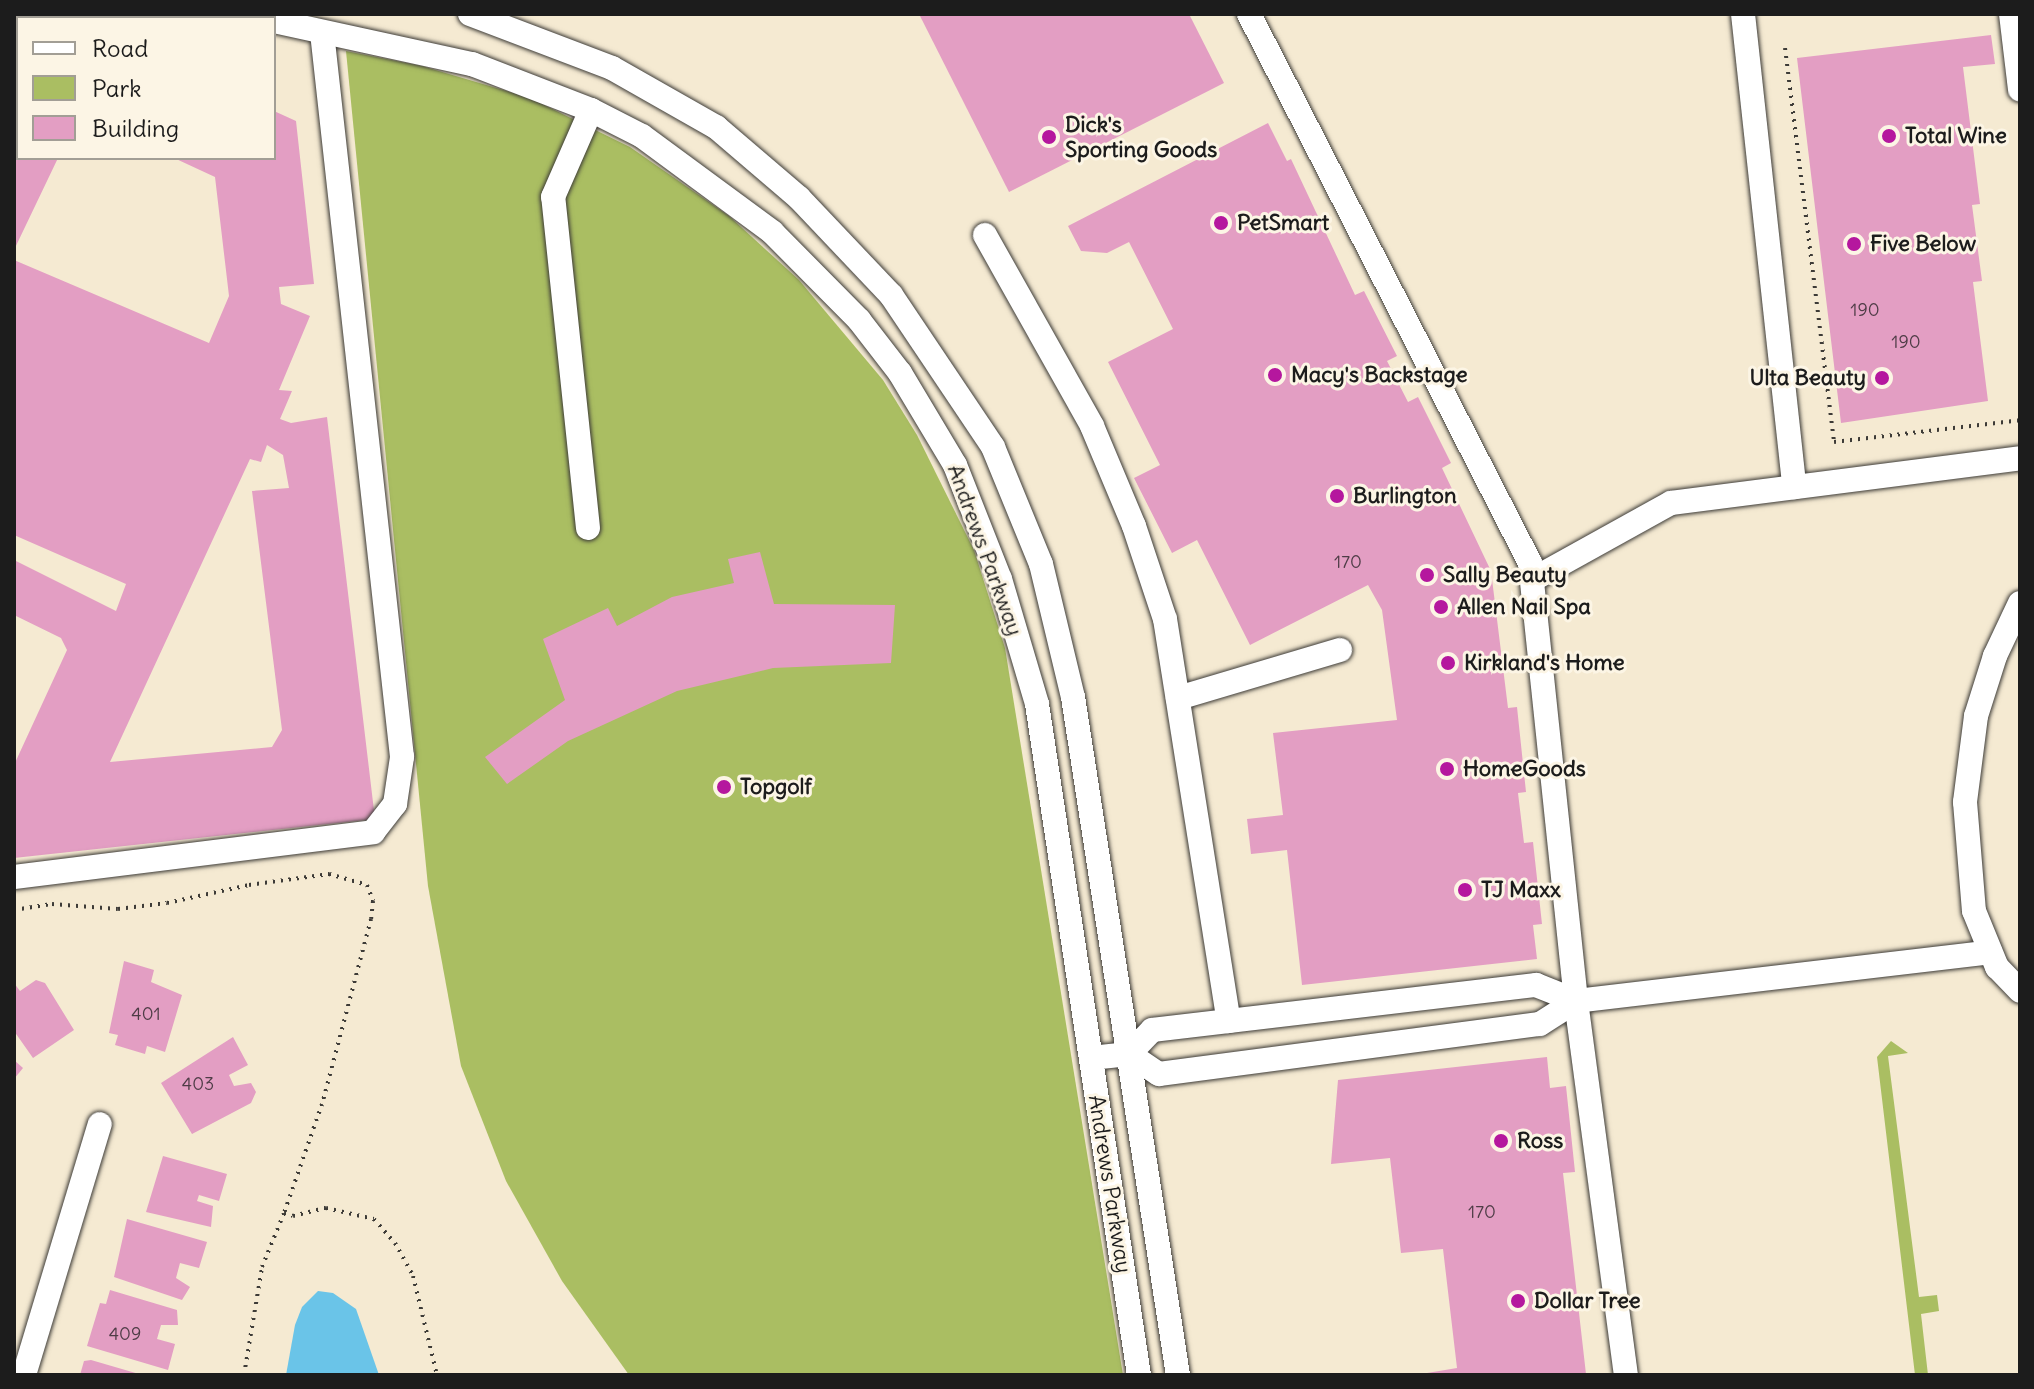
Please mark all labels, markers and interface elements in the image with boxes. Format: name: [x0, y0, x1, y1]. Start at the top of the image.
legend: [16, 16, 276, 160]
text: Road: [92, 33, 148, 63]
text: Park: [92, 73, 142, 103]
place label: Dick's Sporting Goods: [1065, 111, 1217, 162]
text: Building: [92, 113, 179, 143]
place label: Total Wine: [1905, 123, 2007, 149]
marker: Total Wine: [1880, 127, 1898, 145]
marker: Dick's Sporting Goods: [1040, 128, 1058, 146]
place label: PetSmart: [1237, 210, 1329, 236]
marker: PetSmart: [1212, 214, 1230, 232]
place label: Five Below: [1870, 231, 1976, 257]
marker: Five Below: [1845, 235, 1863, 253]
house number: 190: [1850, 299, 1880, 321]
house number: 190: [1891, 331, 1921, 353]
place label: Macy's Backstage: [1291, 362, 1468, 388]
place label: Ulta Beauty: [1749, 365, 1866, 391]
marker: Macy's Backstage: [1266, 366, 1284, 384]
marker: Ulta Beauty: [1873, 369, 1891, 387]
street label: Andrews Parkway: [942, 461, 1028, 639]
place label: Burlington: [1353, 483, 1457, 509]
marker: Burlington: [1328, 487, 1346, 505]
house number: 170: [1334, 551, 1362, 573]
place label: Sally Beauty: [1443, 562, 1567, 588]
marker: Sally Beauty: [1418, 566, 1436, 584]
place label: Allen Nail Spa: [1457, 594, 1591, 620]
marker: Allen Nail Spa: [1432, 598, 1450, 616]
place label: Kirkland's Home: [1464, 650, 1625, 676]
marker: Kirkland's Home: [1439, 654, 1457, 672]
place label: HomeGoods: [1463, 756, 1586, 782]
marker: HomeGoods: [1438, 760, 1456, 778]
place label: Topgolf: [740, 774, 812, 800]
marker: Topgolf: [715, 778, 733, 796]
place label: TJ Maxx: [1481, 877, 1561, 903]
marker: TJ Maxx: [1456, 881, 1474, 899]
house number: 401: [131, 1003, 161, 1025]
house number: 403: [182, 1073, 214, 1095]
street label: Andrews Parkway: [1083, 1093, 1137, 1275]
place label: Ross: [1517, 1128, 1563, 1154]
marker: Ross: [1492, 1132, 1510, 1150]
house number: 170: [1468, 1201, 1496, 1223]
place label: Dollar Tree: [1534, 1288, 1641, 1314]
marker: Dollar Tree: [1509, 1292, 1527, 1310]
house number: 409: [109, 1323, 141, 1345]

